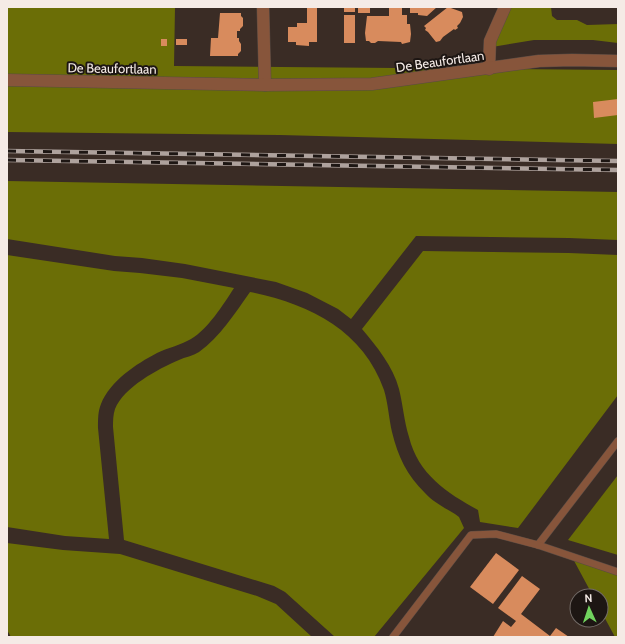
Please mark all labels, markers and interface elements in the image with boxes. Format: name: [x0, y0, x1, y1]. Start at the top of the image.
street label: De Beaufortlaan: [395, 47, 485, 75]
street label: De Beaufortlaan: [67, 59, 157, 77]
north arrow: [569, 588, 609, 628]
text: N: [584, 591, 593, 605]

